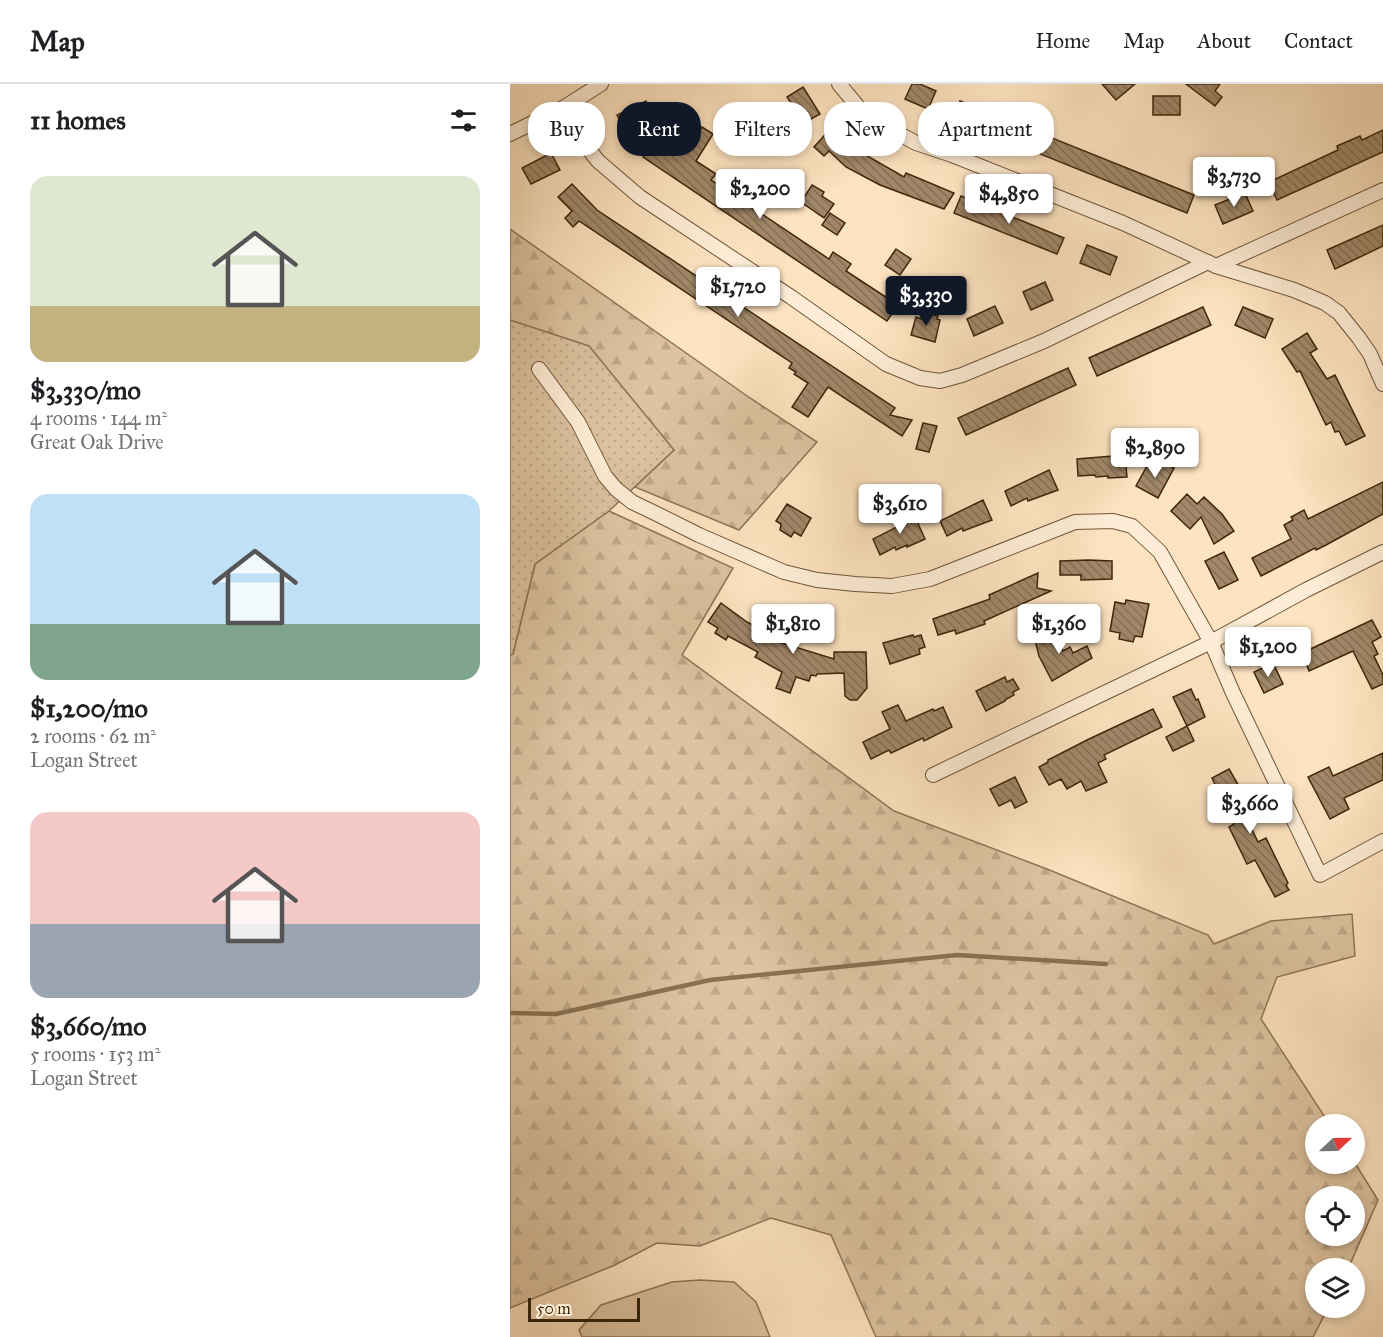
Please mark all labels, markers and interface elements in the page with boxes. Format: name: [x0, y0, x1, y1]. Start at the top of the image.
text: Map: [30, 24, 85, 59]
text: Home: [1035, 28, 1090, 54]
text: Map: [1123, 28, 1164, 54]
text: About: [1197, 28, 1251, 54]
text: Contact: [1284, 28, 1353, 54]
chip: Buy: [528, 102, 605, 156]
chip: Rent: [617, 102, 701, 156]
chip: Filters: [713, 102, 812, 156]
chip: New: [824, 102, 906, 156]
chip: Apartment: [918, 102, 1054, 156]
text: 11 homes: [30, 104, 126, 136]
icon: filters: [447, 104, 480, 137]
pin: $3,730: [1185, 157, 1283, 208]
text: $3,730: [1207, 164, 1261, 188]
pin: $2,200: [711, 169, 809, 220]
pin: $4,850: [960, 174, 1058, 225]
text: $2,200: [730, 176, 790, 200]
text: $4,850: [979, 181, 1039, 205]
icon: home: [201, 215, 309, 323]
pin: $1,720: [689, 267, 787, 318]
text: $1,720: [710, 274, 766, 298]
pin: $3,330: [877, 276, 975, 327]
text: $3,330: [900, 283, 952, 307]
text: $3,330/mo: [30, 374, 141, 406]
text: 4 rooms · 144 m²: [30, 406, 167, 430]
pin: $2,890: [1106, 428, 1204, 479]
text: Great Oak Drive: [30, 430, 164, 454]
text: $2,890: [1125, 435, 1185, 459]
pin: $3,610: [851, 484, 949, 535]
text: $3,610: [873, 491, 927, 515]
icon: home: [201, 533, 309, 641]
pin: $1,810: [744, 604, 842, 655]
pin: $1,360: [1010, 604, 1108, 655]
text: $1,810: [765, 611, 821, 635]
text: $1,360: [1032, 611, 1086, 635]
pin: $1,200: [1219, 627, 1317, 678]
text: $1,200: [1239, 634, 1297, 658]
text: $1,200/mo: [30, 692, 148, 724]
text: 2 rooms · 62 m²: [30, 724, 156, 748]
text: Logan Street: [30, 748, 138, 772]
pin: $3,660: [1201, 784, 1299, 835]
text: $3,660: [1221, 791, 1279, 815]
icon: home: [201, 851, 309, 959]
text: $3,660/mo: [30, 1010, 147, 1042]
text: 5 rooms · 153 m²: [30, 1042, 160, 1066]
text: Logan Street: [30, 1066, 138, 1090]
north arrow: [1305, 1114, 1365, 1174]
map controls: [1305, 1114, 1365, 1318]
button: locate: [1305, 1186, 1365, 1246]
button: layers: [1305, 1258, 1365, 1318]
scale bar: [528, 1295, 640, 1322]
text: 50 m: [537, 1299, 571, 1318]

